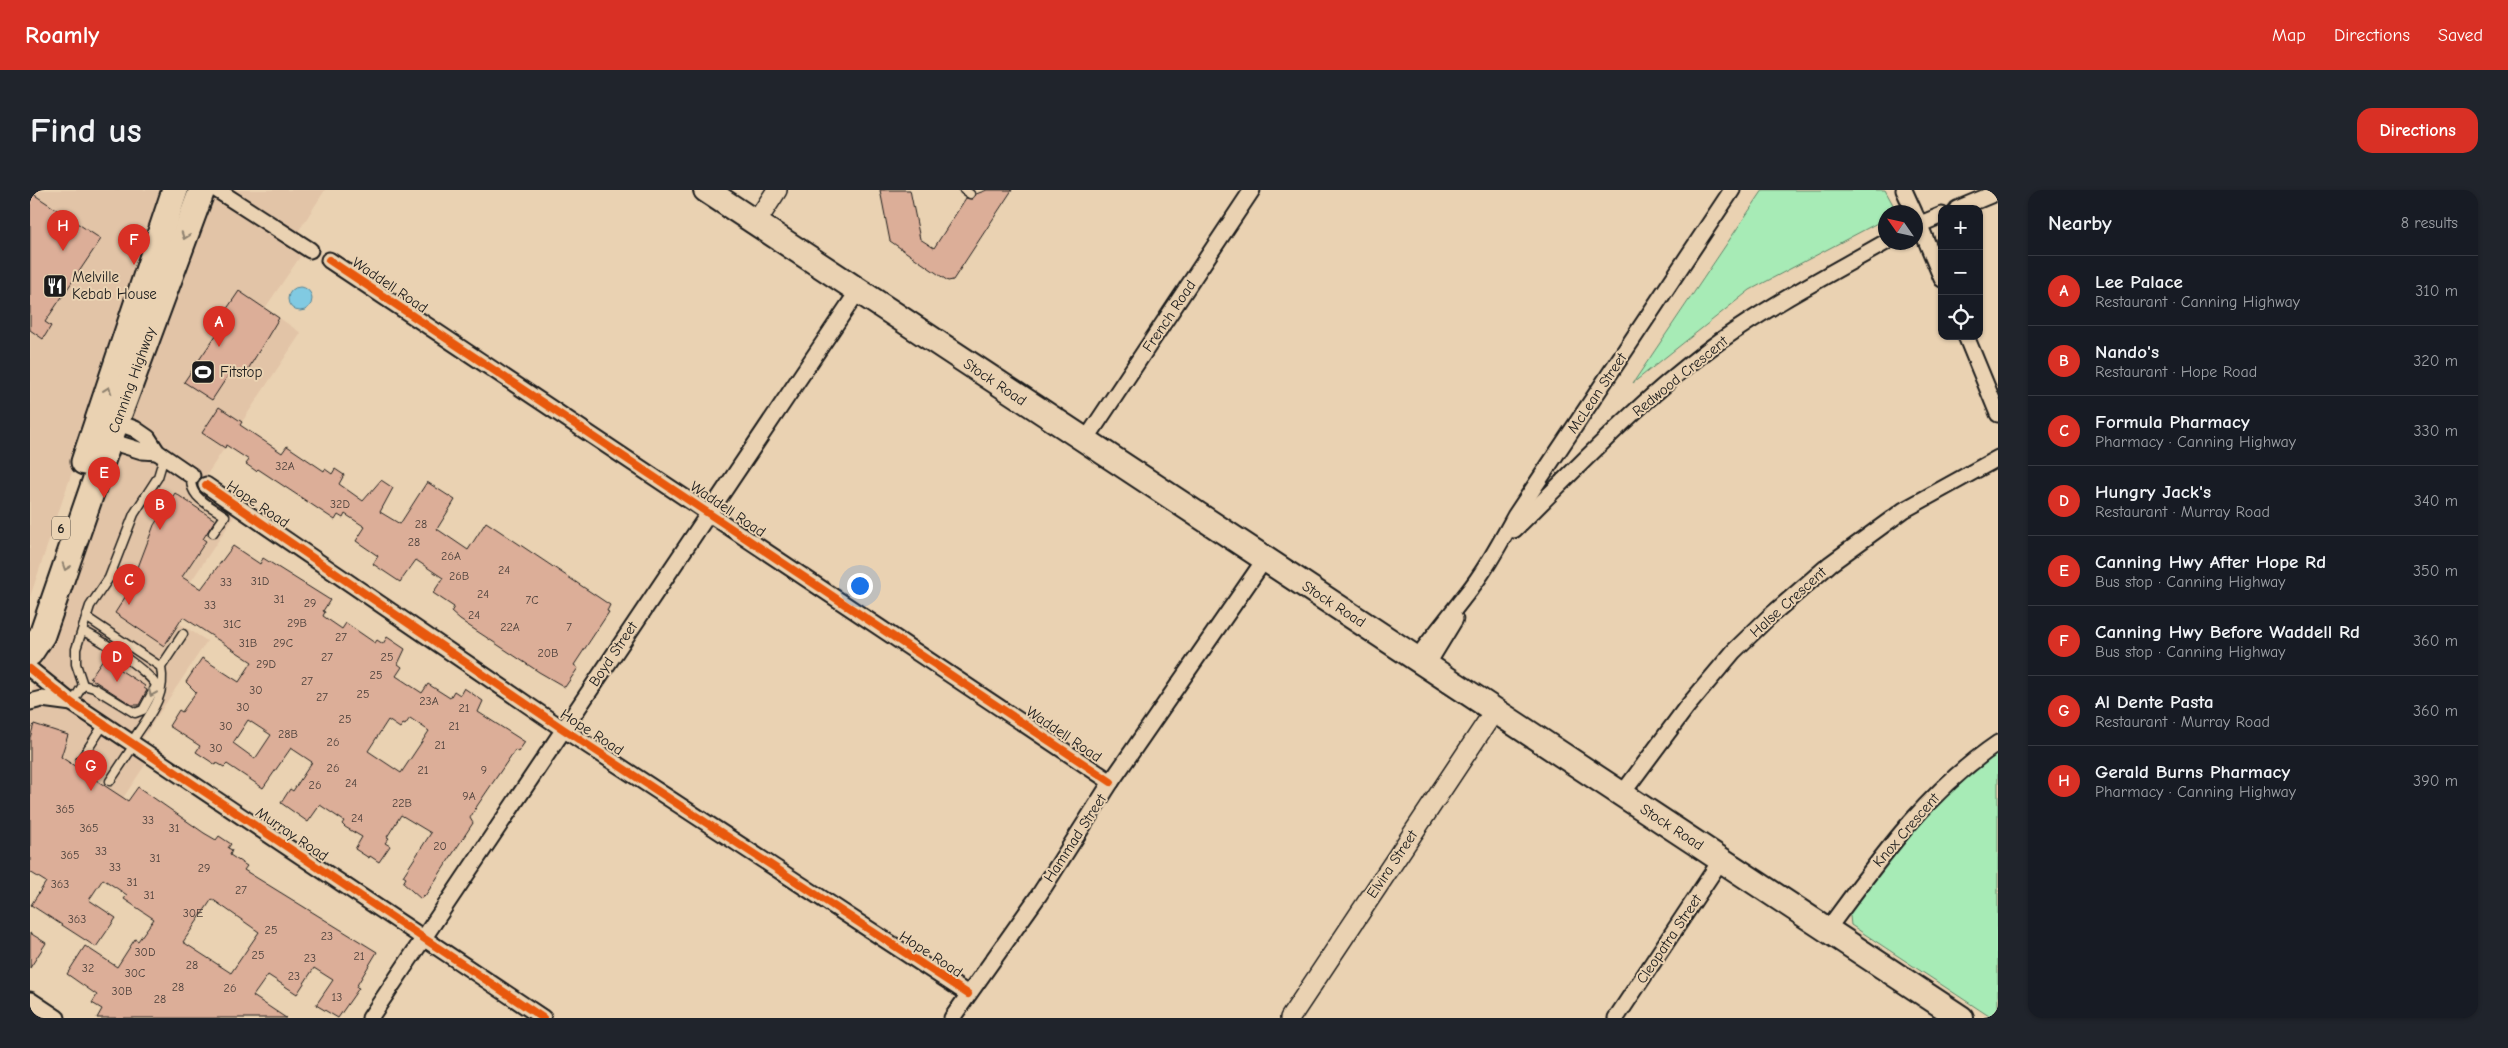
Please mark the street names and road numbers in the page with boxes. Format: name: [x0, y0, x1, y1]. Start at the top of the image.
street label: Waddell Road: [349, 253, 431, 317]
street label: French Road: [1138, 277, 1200, 355]
street label: Canning Highway: [104, 324, 160, 436]
street label: Redwood Crescent: [1629, 332, 1732, 420]
street label: McLean Street: [1563, 349, 1631, 437]
street label: Stock Road: [960, 354, 1030, 410]
street label: Hope Road: [223, 477, 293, 531]
street label: Waddell Road: [687, 477, 769, 541]
road number: 6: [52, 516, 70, 539]
street label: Halse Crescent: [1746, 563, 1830, 641]
street label: Stock Road: [1299, 577, 1369, 631]
street label: Boyd Street: [585, 618, 642, 690]
street label: Waddell Road: [1023, 702, 1105, 766]
street label: Hope Road: [557, 705, 627, 759]
street label: Knox Crescent: [1869, 789, 1944, 871]
street label: Hammad Street: [1040, 790, 1111, 886]
street label: Stock Road: [1637, 800, 1707, 854]
street label: Murray Road: [252, 803, 332, 865]
street label: Elvira Street: [1363, 826, 1422, 901]
street label: Cleopatra Street: [1632, 890, 1706, 987]
street label: Hope Road: [896, 927, 966, 981]

